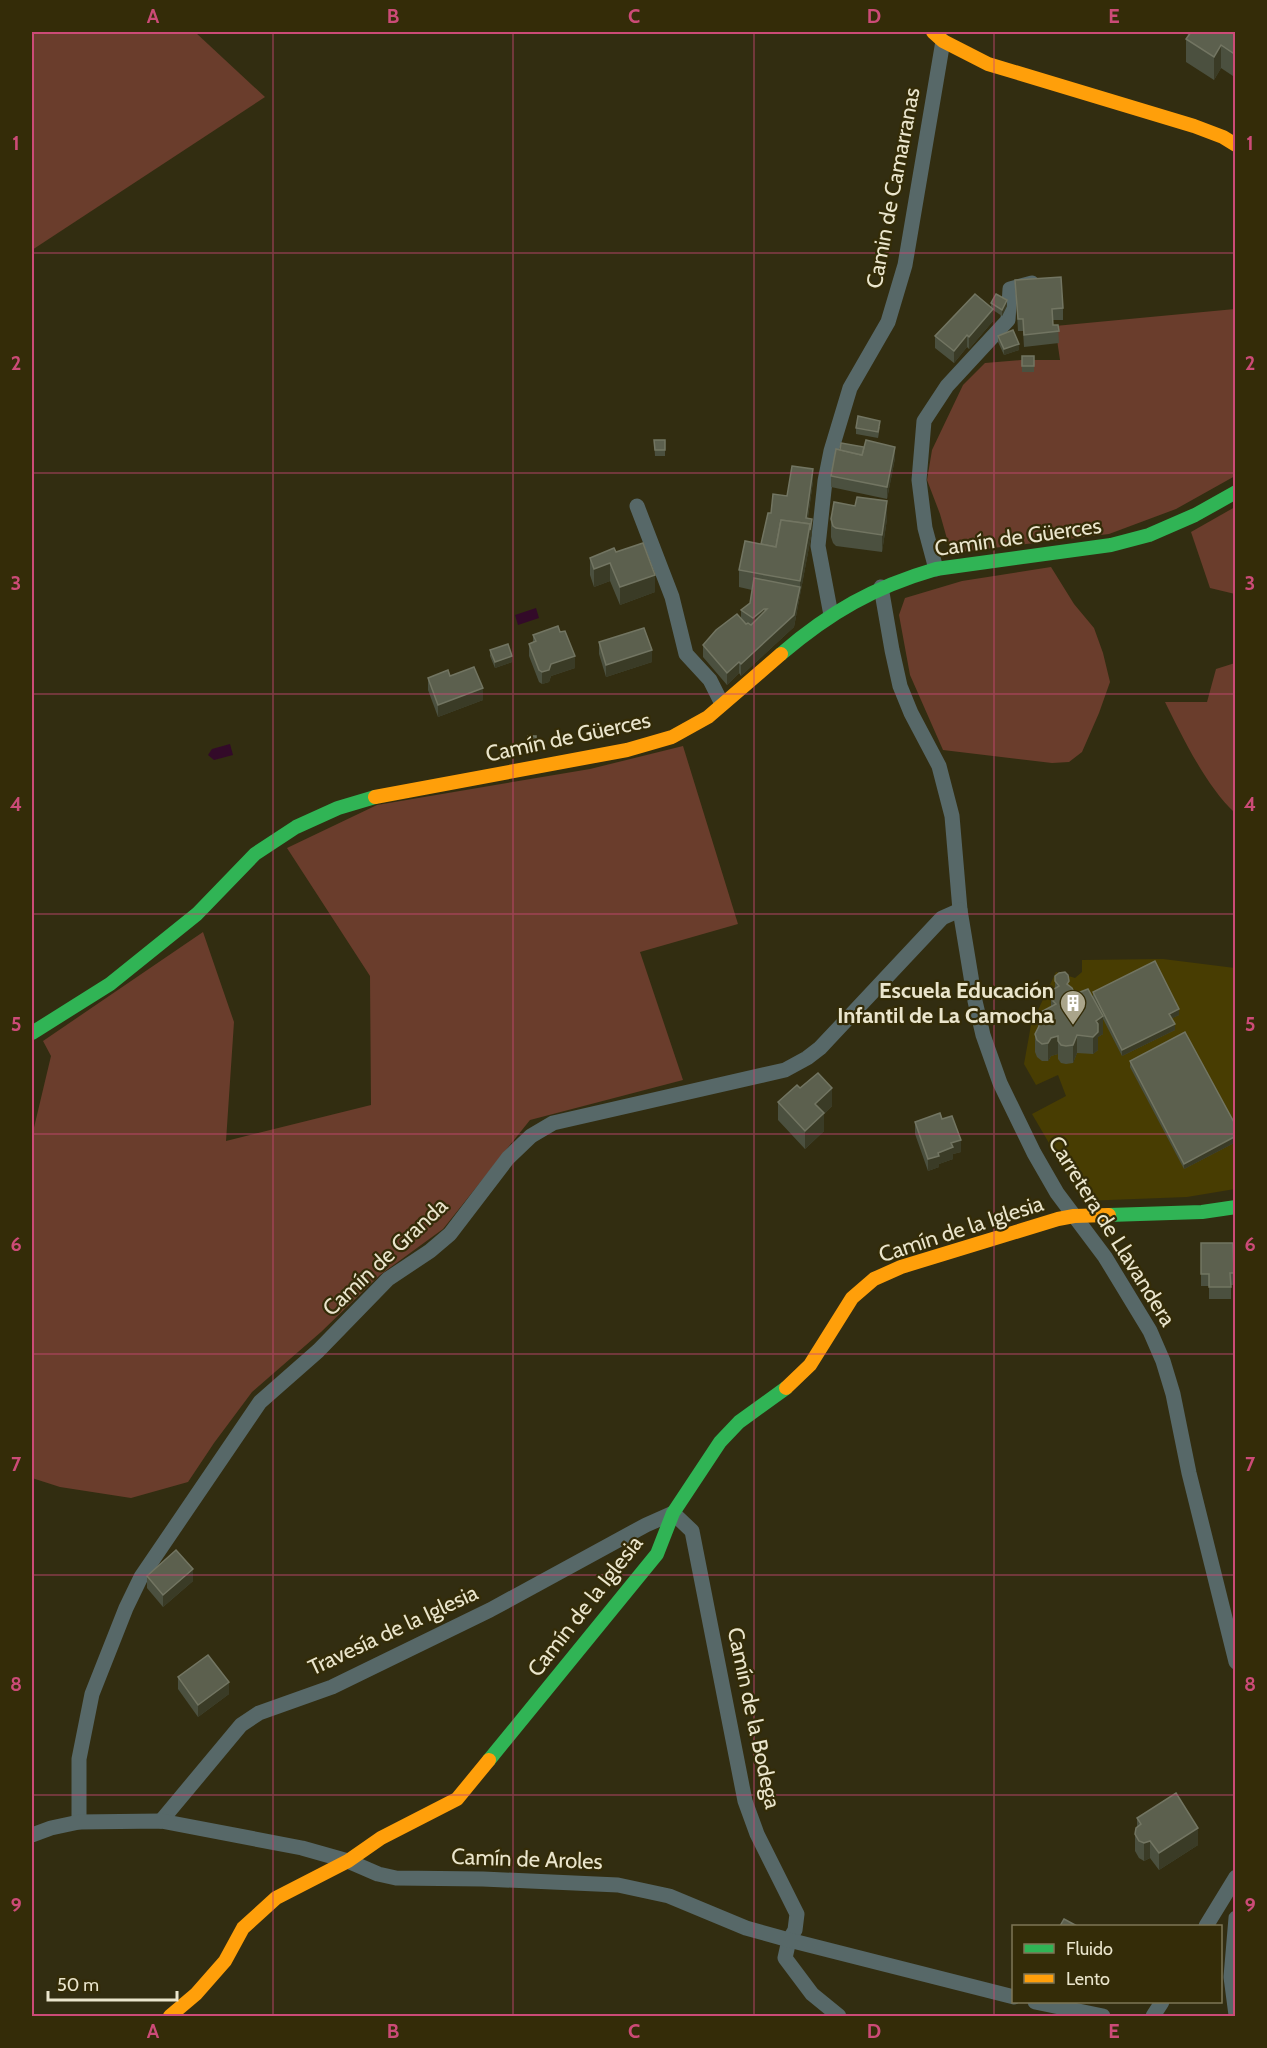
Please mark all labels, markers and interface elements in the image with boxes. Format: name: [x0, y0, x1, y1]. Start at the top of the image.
text: A: [147, 4, 160, 28]
text: B: [387, 4, 399, 28]
text: C: [628, 4, 640, 28]
text: D: [867, 4, 881, 28]
text: E: [1108, 4, 1120, 28]
street label: Camin de Camarranas: [860, 85, 926, 291]
text: 1: [12, 131, 20, 155]
text: 1: [1246, 131, 1254, 155]
text: 2: [11, 351, 21, 375]
text: 2: [1245, 351, 1255, 375]
street label: Camín de Güerces: [933, 512, 1103, 562]
text: 3: [11, 571, 21, 595]
text: 3: [1245, 571, 1255, 595]
street label: Camín de Güerces: [483, 706, 653, 768]
text: 4: [10, 792, 22, 816]
text: 4: [1244, 792, 1256, 816]
place label: Escuela Educación Infantil de La Camocha: [837, 977, 1054, 1029]
building icon: Escuela Educación Infantil de La Camocha: [1058, 988, 1088, 1026]
text: 5: [11, 1012, 21, 1036]
text: 5: [1245, 1012, 1255, 1036]
street label: Carretera de Llavandera: [1043, 1131, 1182, 1331]
street label: Camín de la Iglesia: [875, 1190, 1047, 1268]
street label: Camín de Granda: [317, 1192, 453, 1322]
text: 6: [10, 1232, 22, 1256]
text: 6: [1244, 1232, 1256, 1256]
text: 7: [11, 1452, 22, 1476]
text: 7: [1245, 1452, 1256, 1476]
street label: Camín de la Iglesia: [522, 1530, 649, 1682]
street label: Travesía de la Iglesia: [304, 1579, 482, 1681]
street label: Camín de la Bodega: [722, 1625, 786, 1812]
text: 8: [10, 1672, 22, 1696]
text: 8: [1244, 1672, 1256, 1696]
street label: Camín de Aroles: [451, 1843, 603, 1875]
text: 9: [10, 1893, 22, 1917]
text: 9: [1244, 1893, 1256, 1917]
legend: [1012, 1925, 1222, 2003]
text: Fluido: [1066, 1938, 1113, 1960]
scale bar: [48, 1964, 177, 2002]
text: Lento: [1066, 1968, 1110, 1990]
text: 50 m: [57, 1974, 99, 1996]
text: A: [147, 2019, 160, 2043]
text: B: [387, 2019, 399, 2043]
text: C: [628, 2019, 640, 2043]
text: D: [867, 2019, 881, 2043]
text: E: [1108, 2019, 1120, 2043]

